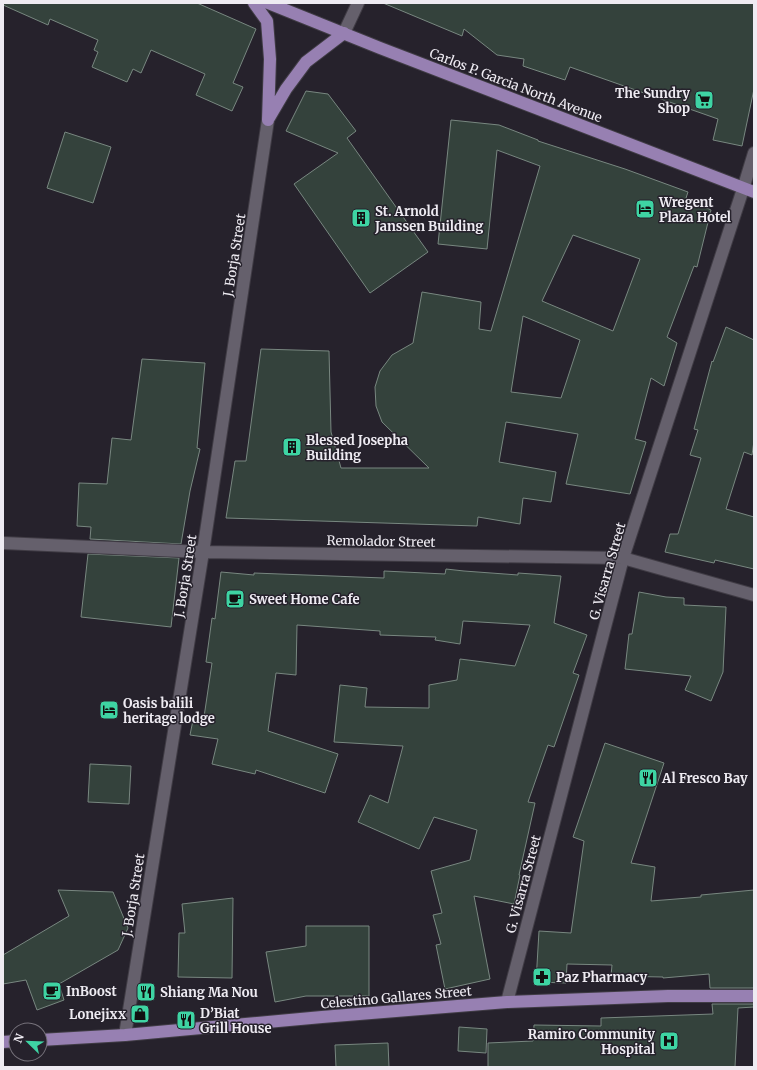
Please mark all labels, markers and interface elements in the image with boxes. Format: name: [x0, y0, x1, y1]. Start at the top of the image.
street label: Carlos P. Garcia North Avenue: [427, 45, 605, 126]
place label: The Sundry Shop: [615, 85, 690, 117]
supermarket icon: The Sundry Shop: [693, 89, 715, 111]
place label: Wregent Plaza Hotel: [658, 194, 731, 226]
hotel icon: Wregent Plaza Hotel: [634, 198, 656, 220]
place label: St. Arnold Janssen Building: [374, 203, 483, 235]
building icon: St. Arnold Janssen Building: [350, 207, 372, 229]
street label: J. Borja Street: [219, 212, 249, 299]
place label: Blessed Josepha Building: [306, 432, 408, 464]
building icon: Blessed Josepha Building: [281, 436, 303, 458]
street label: G. Visarra Street: [585, 520, 630, 622]
street label: Remolador Street: [326, 532, 435, 551]
street label: J. Borja Street: [170, 533, 200, 620]
cafe icon: Sweet Home Cafe: [224, 588, 246, 610]
place label: Sweet Home Cafe: [249, 591, 360, 608]
place label: Oasis balili heritage lodge: [123, 695, 215, 727]
hotel icon: Oasis balili heritage lodge: [98, 699, 120, 721]
restaurant icon: Al Fresco Bay: [637, 767, 659, 789]
place label: Al Fresco Bay: [661, 770, 748, 787]
street label: G. Visarra Street: [502, 833, 545, 935]
street label: J. Borja Street: [118, 852, 148, 939]
pharmacy icon: Paz Pharmacy: [531, 966, 553, 988]
place label: Paz Pharmacy: [556, 969, 647, 986]
cafe icon: InBoost: [41, 980, 63, 1002]
restaurant icon: Shiang Ma Nou: [135, 981, 157, 1003]
street label: Celestino Gallares Street: [320, 982, 472, 1013]
place label: InBoost: [66, 983, 118, 1000]
place label: Shiang Ma Nou: [160, 984, 258, 1001]
shop icon: Lonejixx: [129, 1003, 151, 1025]
place label: D’Biat Grill House: [200, 1005, 272, 1037]
place label: Lonejixx: [69, 1006, 126, 1023]
restaurant icon: D’Biat Grill House: [175, 1009, 197, 1031]
north arrow: [8, 1022, 48, 1062]
place label: Ramiro Community Hospital: [528, 1026, 655, 1058]
hospital icon: Ramiro Community Hospital: [658, 1030, 680, 1052]
text: N: [11, 1031, 27, 1045]

